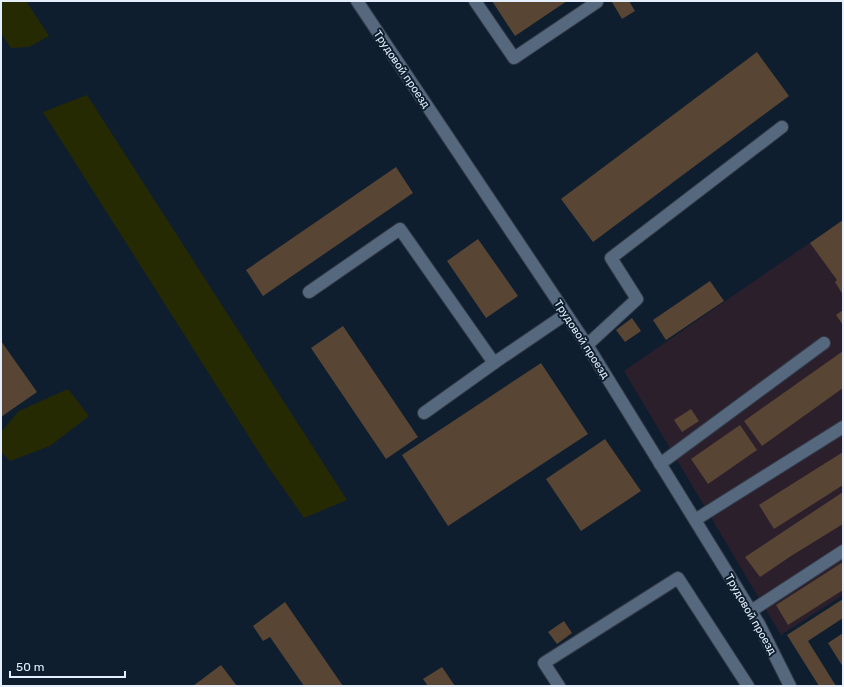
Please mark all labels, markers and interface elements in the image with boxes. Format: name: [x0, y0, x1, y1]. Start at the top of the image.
street label: Трудовой проезд: [371, 28, 433, 111]
street label: Трудовой проезд: [551, 297, 612, 381]
street label: Трудовой проезд: [722, 571, 779, 657]
scale bar: [10, 653, 125, 679]
text: 50 m: [16, 660, 44, 674]

